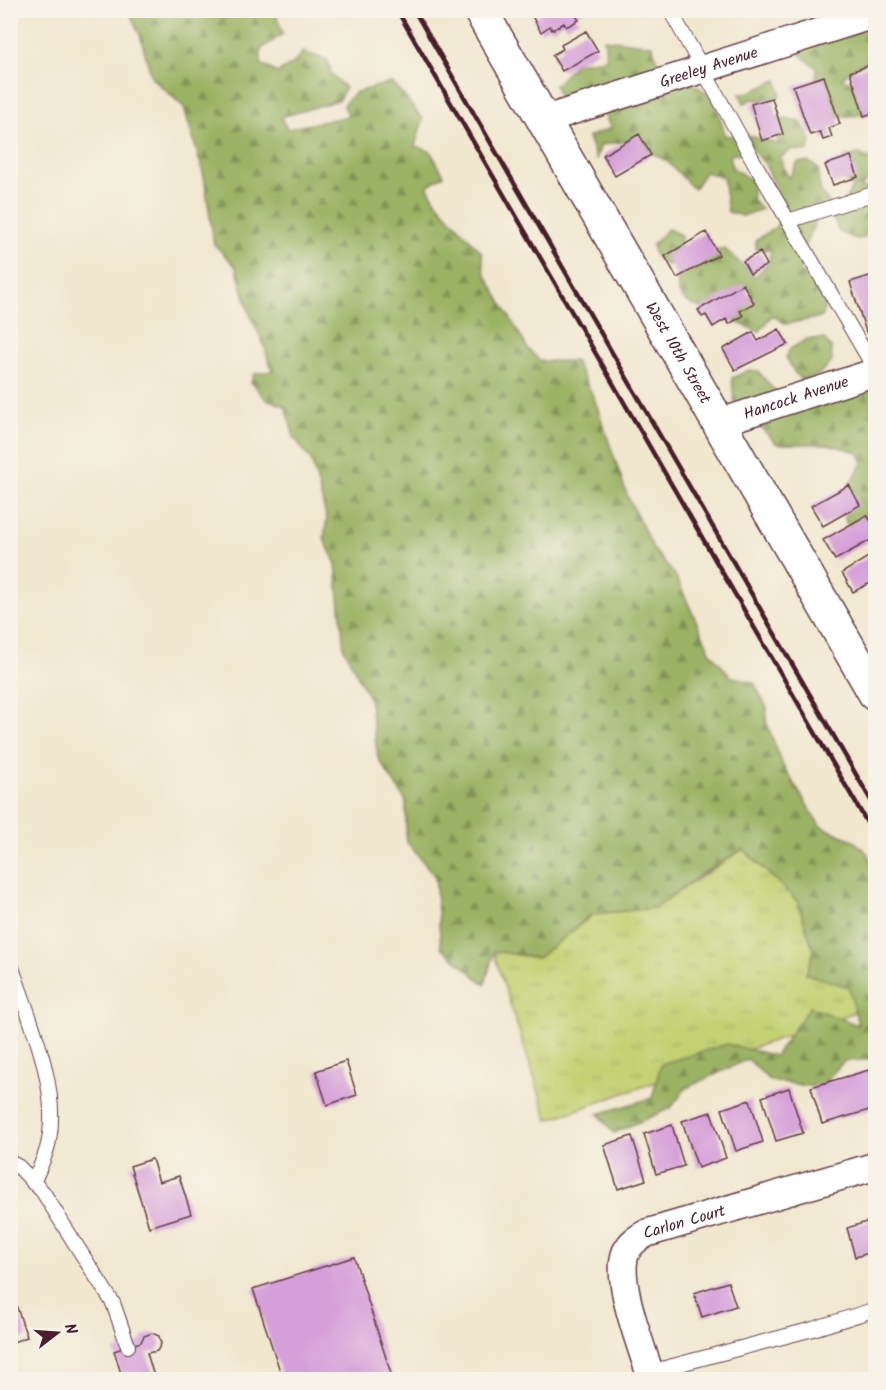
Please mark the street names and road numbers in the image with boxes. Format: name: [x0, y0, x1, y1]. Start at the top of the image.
street label: Greeley Avenue: [657, 40, 761, 95]
street label: West 10th Street: [639, 297, 718, 409]
street label: Hancock Avenue: [740, 369, 852, 427]
street label: Carlon Court: [640, 1198, 729, 1246]

